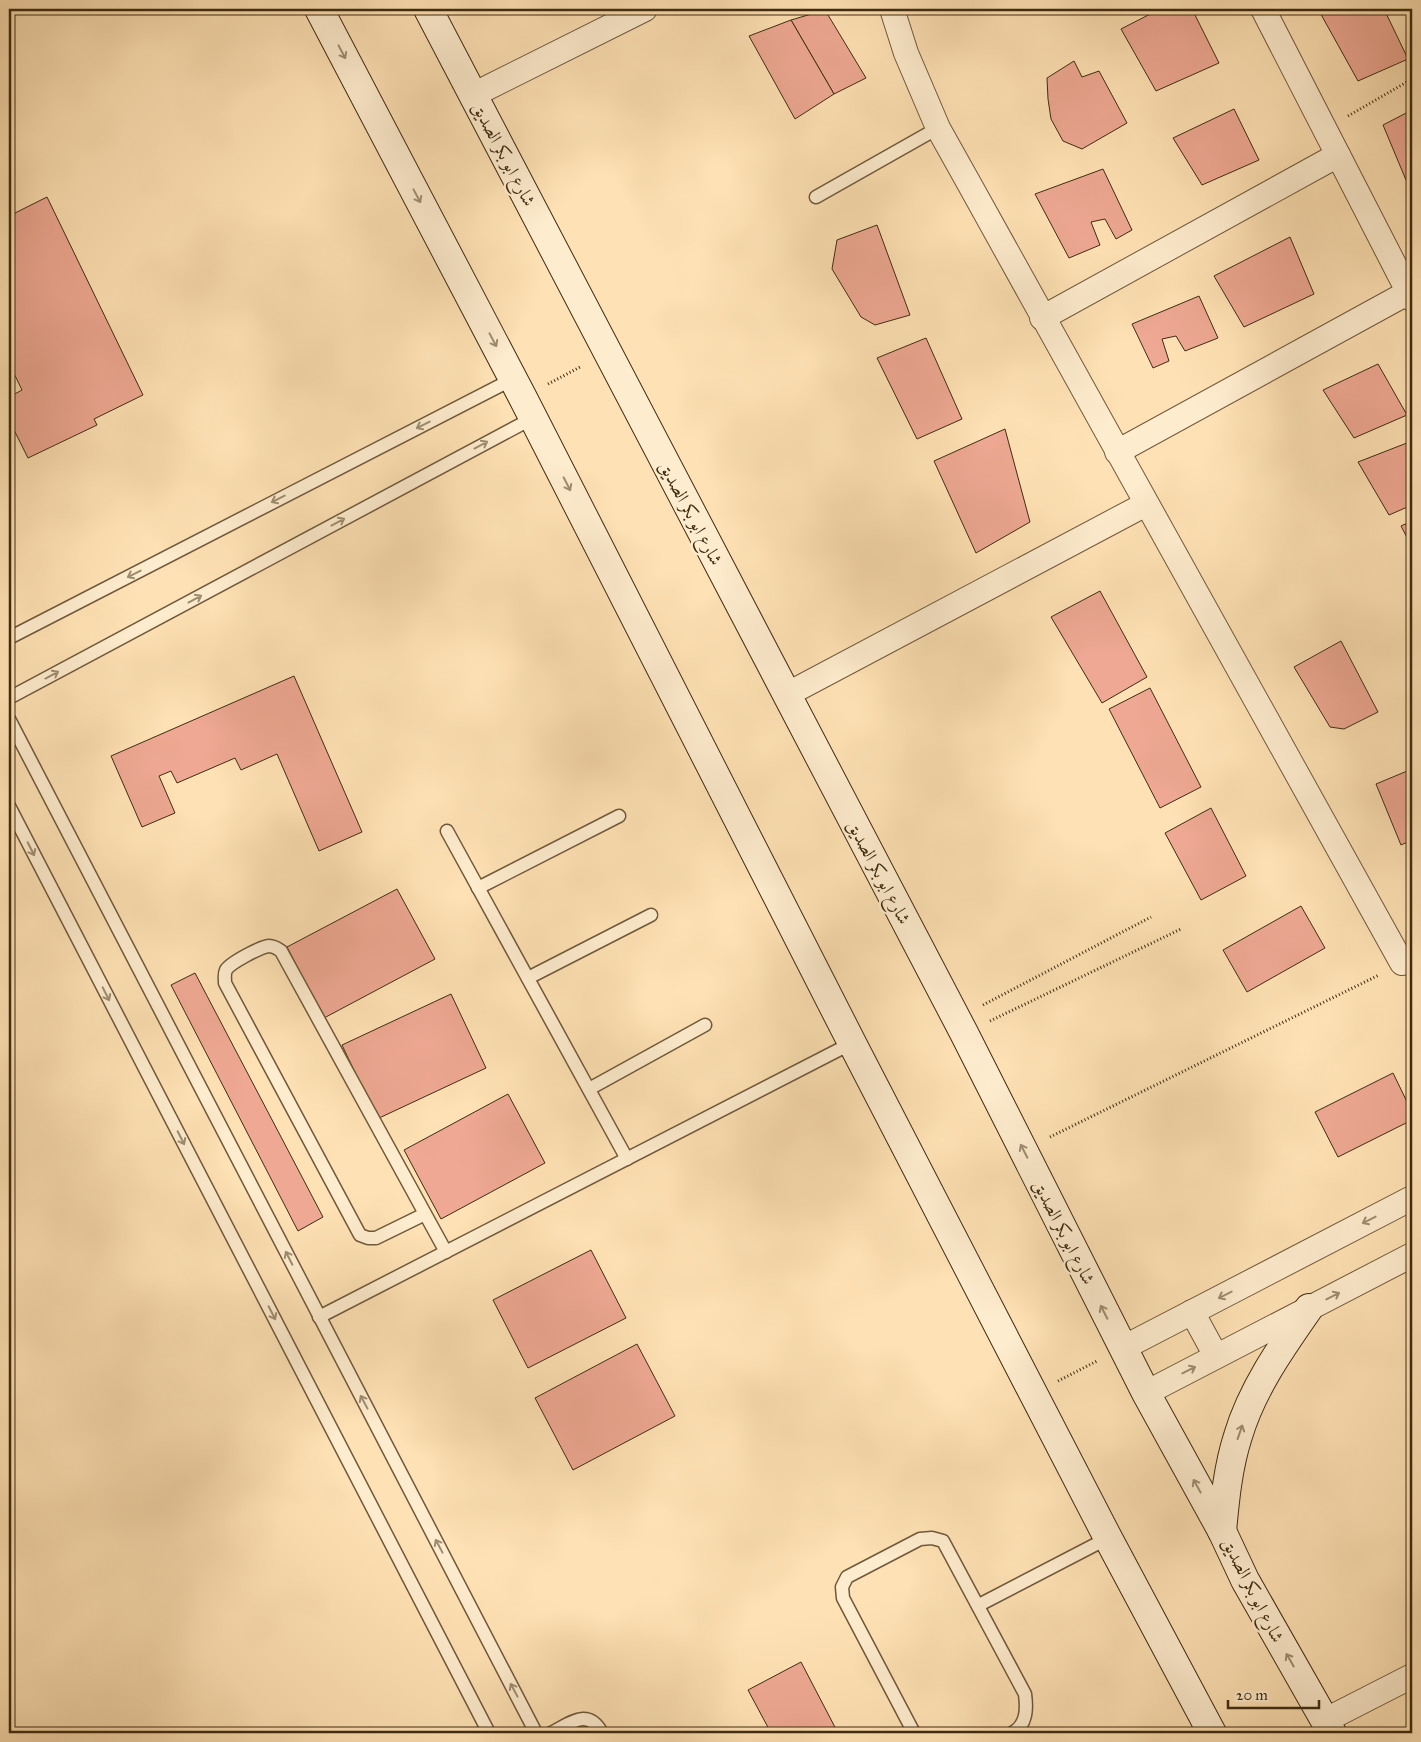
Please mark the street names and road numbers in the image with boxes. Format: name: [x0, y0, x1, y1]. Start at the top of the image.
street label: شارع ابو بكر الصديق: [464, 98, 541, 212]
street label: شارع ابو بكر الصديق: [651, 457, 728, 571]
street label: شارع ابو بكر الصديق: [839, 816, 916, 930]
street label: شارع ابو بكر الصديق: [1025, 1176, 1100, 1290]
street label: شارع ابو بكر الصديق: [1214, 1534, 1289, 1648]

